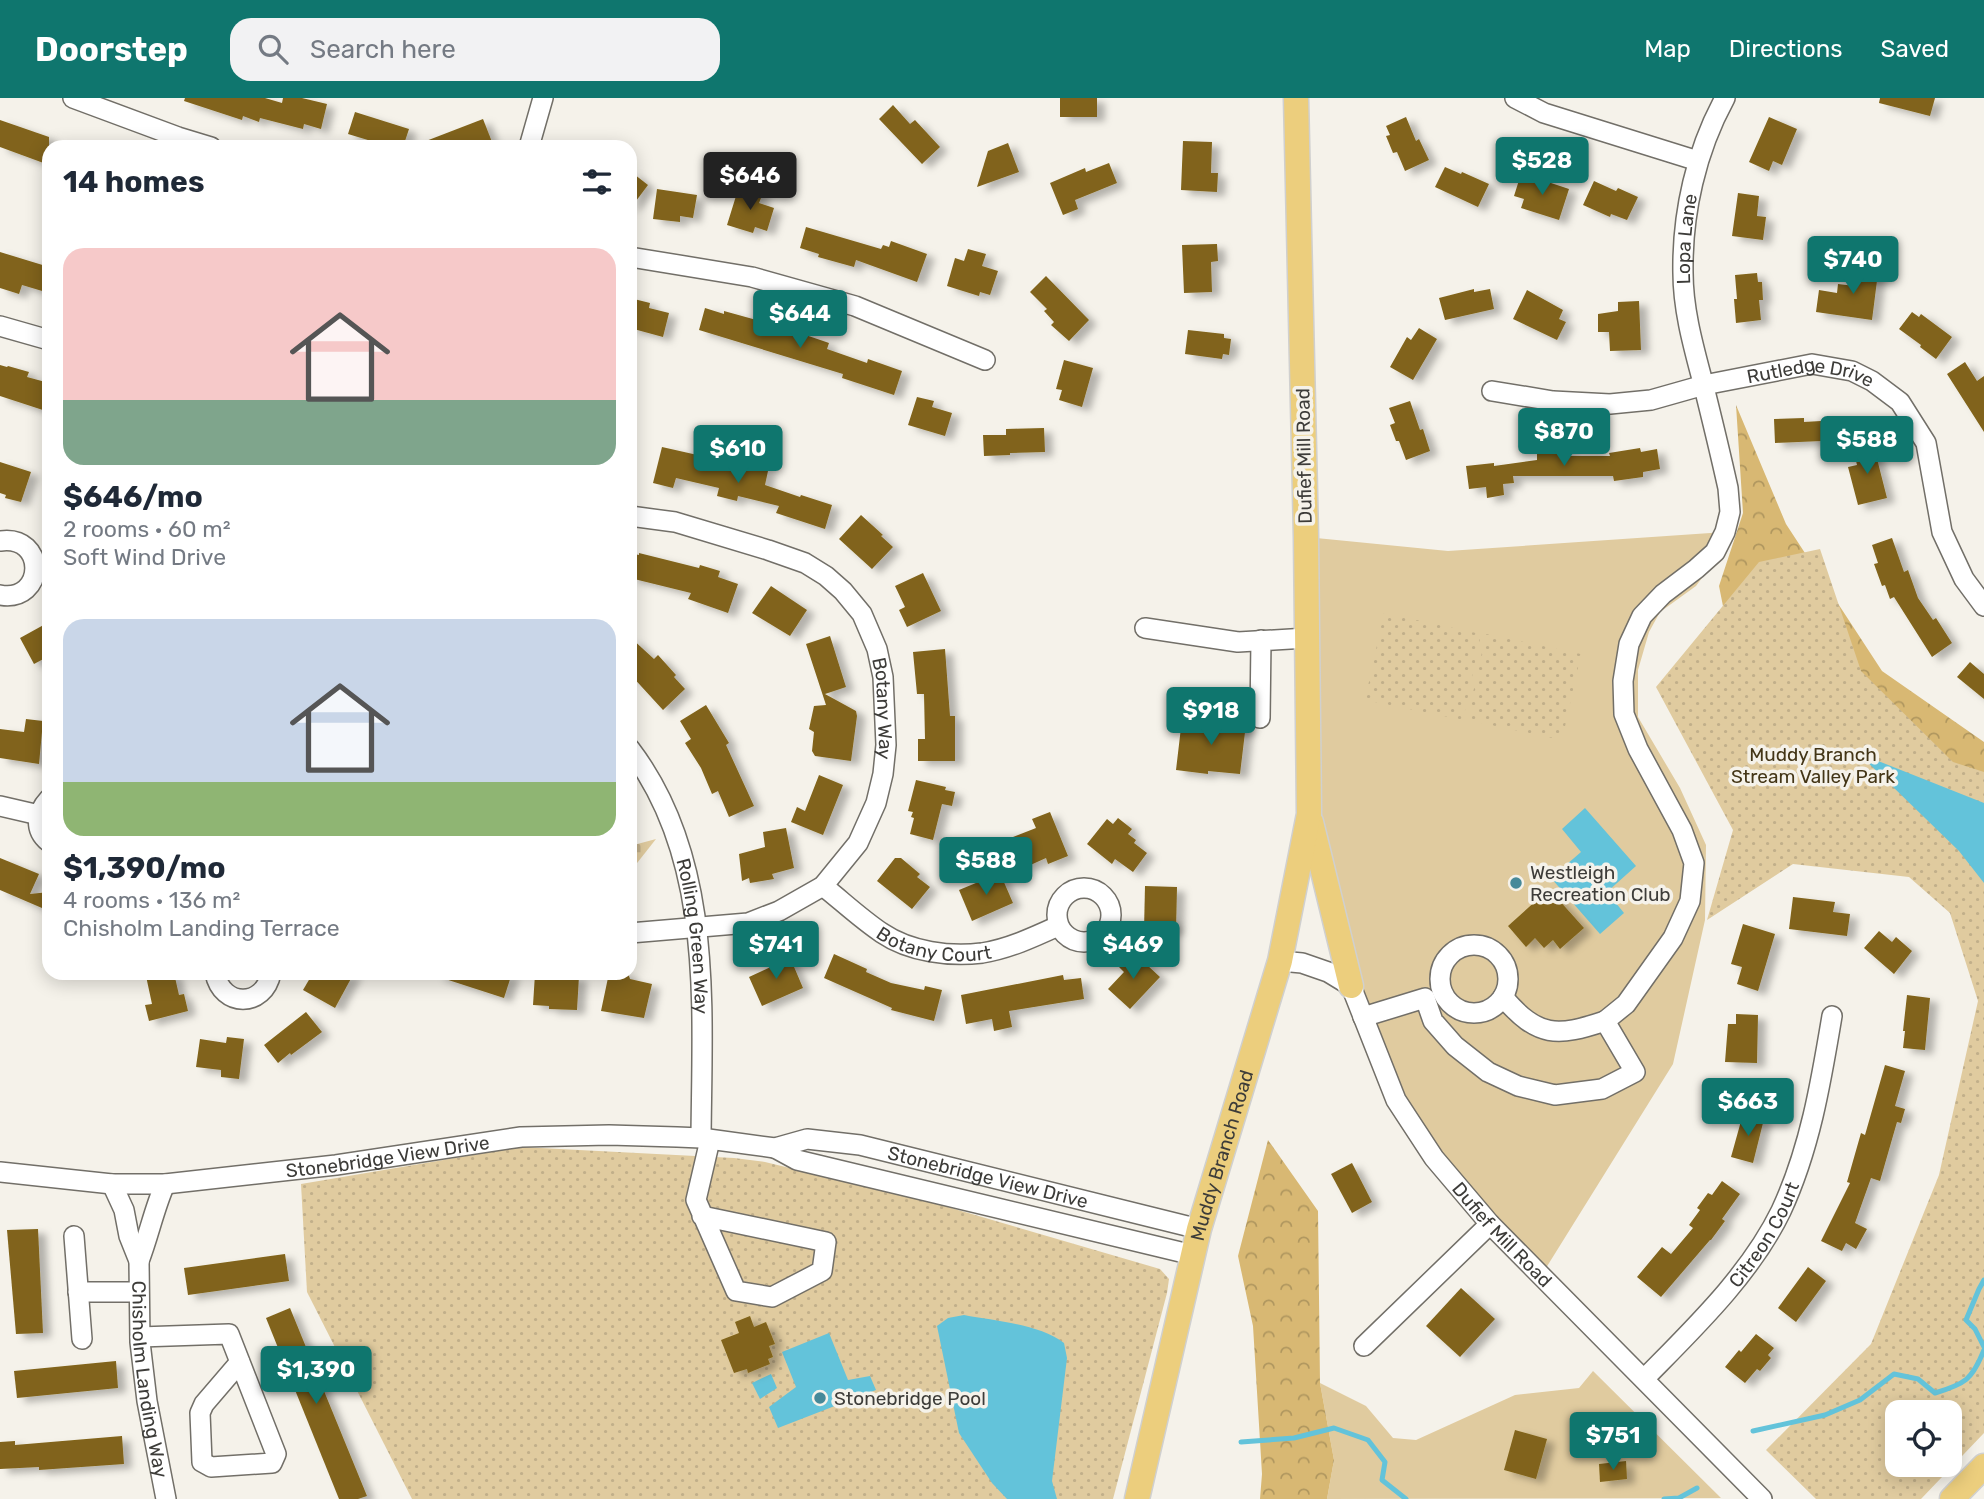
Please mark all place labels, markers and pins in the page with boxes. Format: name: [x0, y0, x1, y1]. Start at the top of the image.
pin: $528: [1501, 138, 1583, 197]
pin: $646: [709, 152, 791, 212]
pin: $740: [1812, 236, 1894, 296]
pin: $644: [759, 290, 841, 350]
pin: $870: [1523, 408, 1605, 468]
pin: $588: [1826, 416, 1908, 476]
pin: $610: [697, 426, 779, 485]
pin: $918: [1170, 688, 1252, 747]
pin: $588: [945, 838, 1027, 897]
place label: Westleigh Recreation Club: [1530, 861, 1671, 906]
marker: Westleigh Recreation Club: [1508, 875, 1524, 891]
pin: $741: [735, 922, 817, 981]
pin: $469: [1092, 922, 1174, 981]
pin: $663: [1707, 1079, 1789, 1138]
pin: $1,390: [259, 1346, 373, 1406]
place label: Stonebridge Pool: [834, 1387, 986, 1410]
marker: Stonebridge Pool: [812, 1390, 828, 1406]
pin: $751: [1572, 1412, 1654, 1472]

